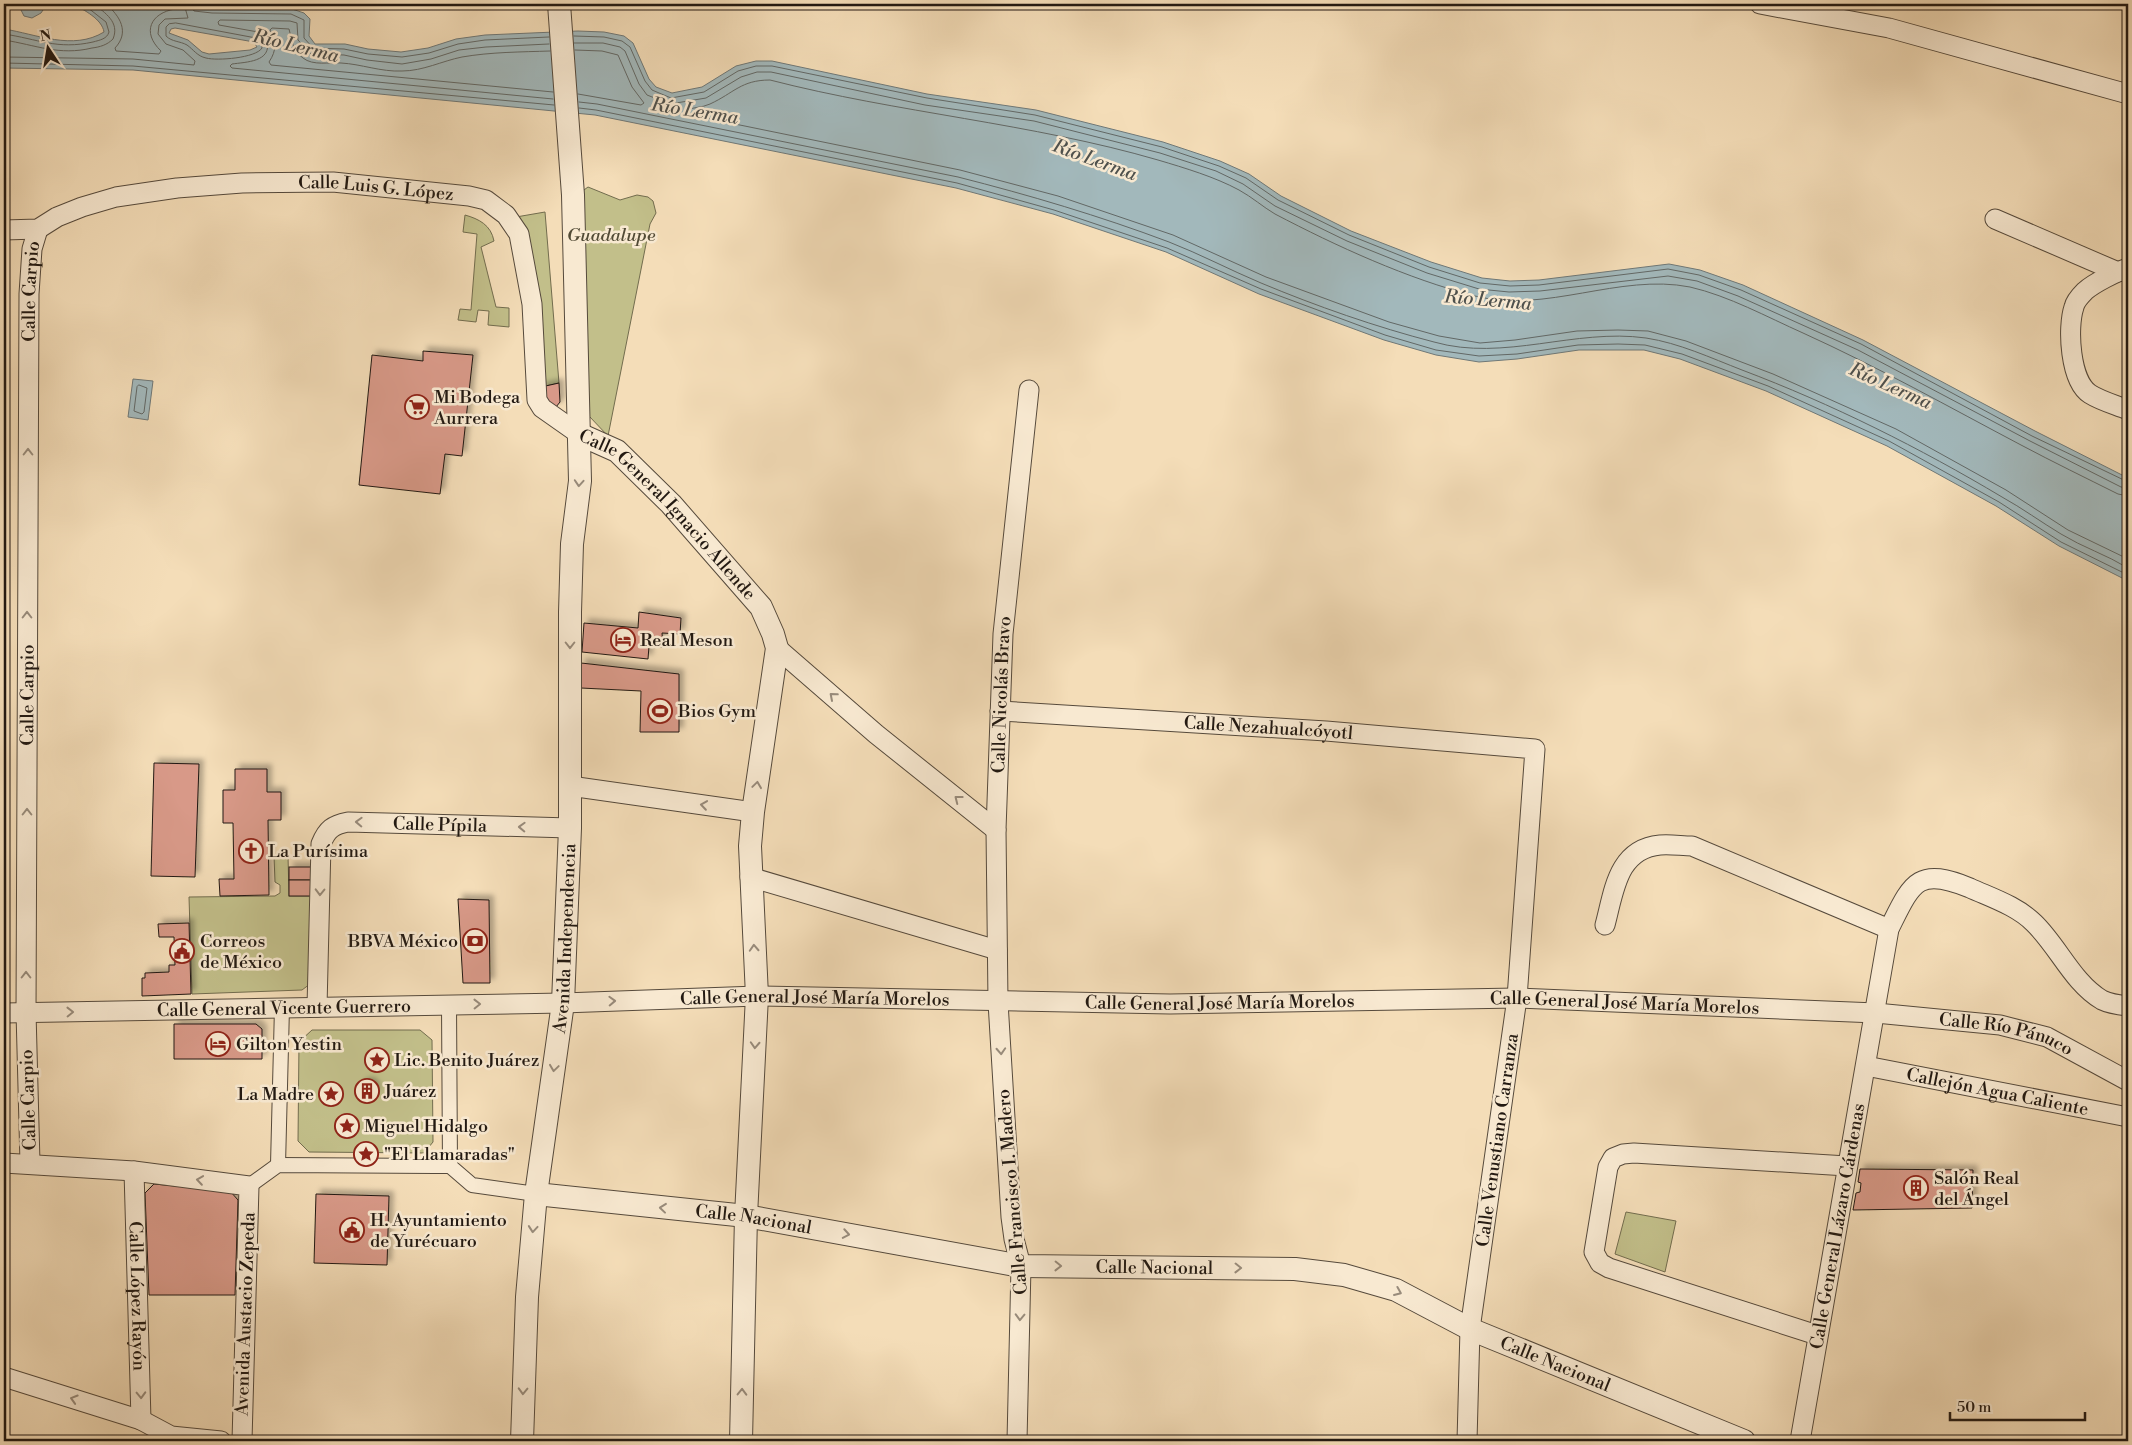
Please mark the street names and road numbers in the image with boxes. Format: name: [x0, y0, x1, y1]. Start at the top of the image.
street label: Calle Luis G. López: [298, 171, 455, 206]
street label: Calle Carpio: [18, 238, 46, 342]
street label: Calle General Ignacio Allende: [575, 424, 761, 605]
street label: Calle Nicolás Bravo: [987, 615, 1017, 774]
street label: Calle Carpio: [16, 644, 40, 746]
street label: Calle Nezahualcóyotl: [1183, 711, 1355, 745]
street label: Calle Pípila: [393, 812, 488, 838]
street label: Avenida Independencia: [548, 842, 581, 1036]
street label: Calle General José María Morelos: [680, 985, 950, 1012]
street label: Calle General José María Morelos: [1490, 987, 1760, 1020]
street label: Calle General José María Morelos: [1085, 990, 1355, 1016]
street label: Calle General Vicente Guerrero: [157, 995, 411, 1022]
street label: Calle Río Pánuco: [1938, 1008, 2077, 1061]
street label: Calle Venustiano Carranza: [1471, 1031, 1524, 1248]
street label: Calle Carpio: [15, 1049, 42, 1151]
street label: Callejón Agua Caliente: [1904, 1063, 2090, 1121]
street label: Calle Francisco I. Madero: [992, 1088, 1033, 1296]
street label: Calle General Lázaro Cárdenas: [1805, 1101, 1871, 1351]
street label: Calle Nacional: [694, 1200, 814, 1240]
street label: Avenida Austacio Zepeda: [230, 1211, 261, 1417]
street label: Calle López Rayón: [123, 1221, 151, 1372]
street label: Calle Nacional: [1095, 1256, 1214, 1280]
street label: Calle Nacional: [1496, 1331, 1615, 1397]

